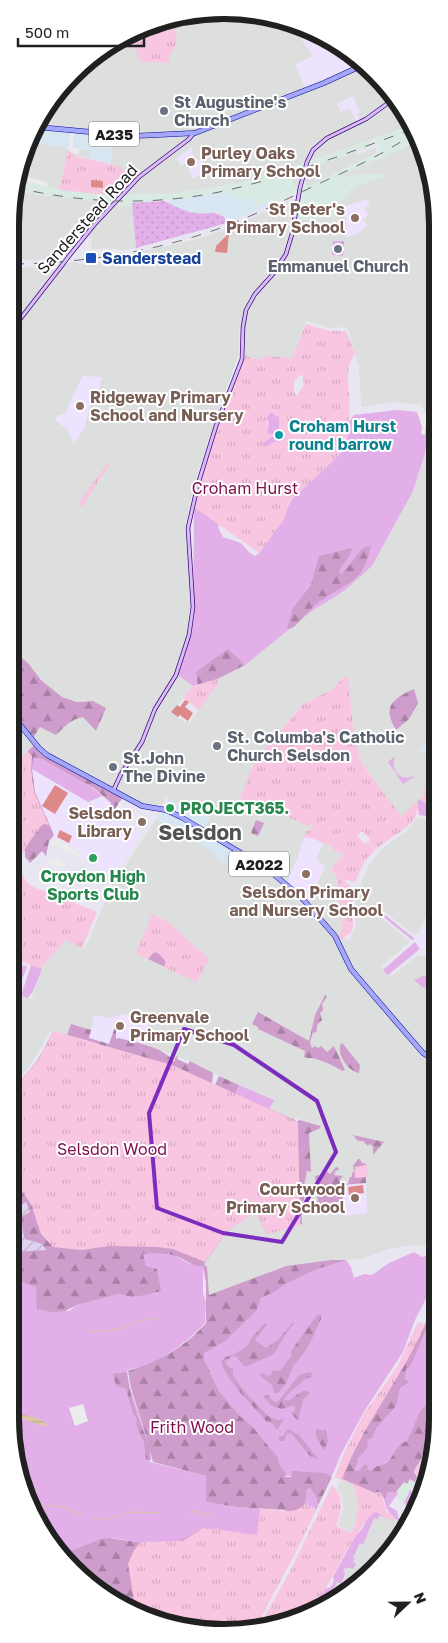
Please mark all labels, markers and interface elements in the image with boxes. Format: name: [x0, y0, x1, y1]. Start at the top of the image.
scale bar: [18, 15, 144, 47]
text: 500 m: [25, 23, 69, 41]
place label: St Augustine's Church: [174, 92, 286, 130]
marker: St Augustine's Church: [158, 105, 170, 117]
road number: A235: [89, 122, 139, 146]
place label: Purley Oaks Primary School: [201, 143, 321, 181]
marker: Purley Oaks Primary School: [185, 156, 197, 168]
street label: Sanderstead Road: [32, 160, 142, 278]
place label: St Peter's Primary School: [226, 199, 346, 237]
marker: St Peter's Primary School: [349, 212, 361, 224]
marker: Emmanuel Church: [332, 243, 344, 255]
place label: Sanderstead: [102, 248, 201, 268]
marker: Sanderstead: [84, 251, 98, 265]
place label: Emmanuel Church: [268, 256, 408, 276]
place label: Ridgeway Primary School and Nursery: [90, 387, 244, 425]
marker: Ridgeway Primary School and Nursery: [74, 400, 86, 412]
place label: Croham Hurst round barrow: [289, 416, 396, 454]
marker: Croham Hurst round barrow: [273, 429, 285, 441]
park label: Croham Hurst: [192, 478, 298, 498]
place label: St. Columba's Catholic Church Selsdon: [227, 727, 404, 765]
marker: St. Columba's Catholic Church Selsdon: [211, 740, 223, 752]
place label: St.John The Divine: [123, 748, 205, 786]
marker: St.John The Divine: [107, 761, 119, 773]
place label: PROJECT365.: [180, 798, 289, 818]
marker: PROJECT365.: [164, 802, 176, 814]
place label: Selsdon Library: [68, 803, 132, 841]
marker: Selsdon Library: [136, 816, 148, 828]
district label: Selsdon: [158, 819, 242, 845]
marker: Croydon High Sports Club: [87, 852, 99, 864]
road number: A2022: [229, 852, 289, 876]
place label: Croydon High Sports Club: [40, 866, 146, 904]
marker: Selsdon Primary and Nursery School: [300, 868, 312, 880]
place label: Selsdon Primary and Nursery School: [229, 882, 383, 920]
place label: Greenvale Primary School: [130, 1007, 250, 1045]
marker: Greenvale Primary School: [114, 1020, 126, 1032]
park label: Selsdon Wood: [57, 1139, 167, 1159]
place label: Courtwood Primary School: [226, 1179, 346, 1217]
marker: Courtwood Primary School: [349, 1192, 361, 1204]
park label: Frith Wood: [150, 1417, 234, 1437]
north arrow: [383, 1578, 433, 1628]
text: N: [411, 1590, 430, 1606]

